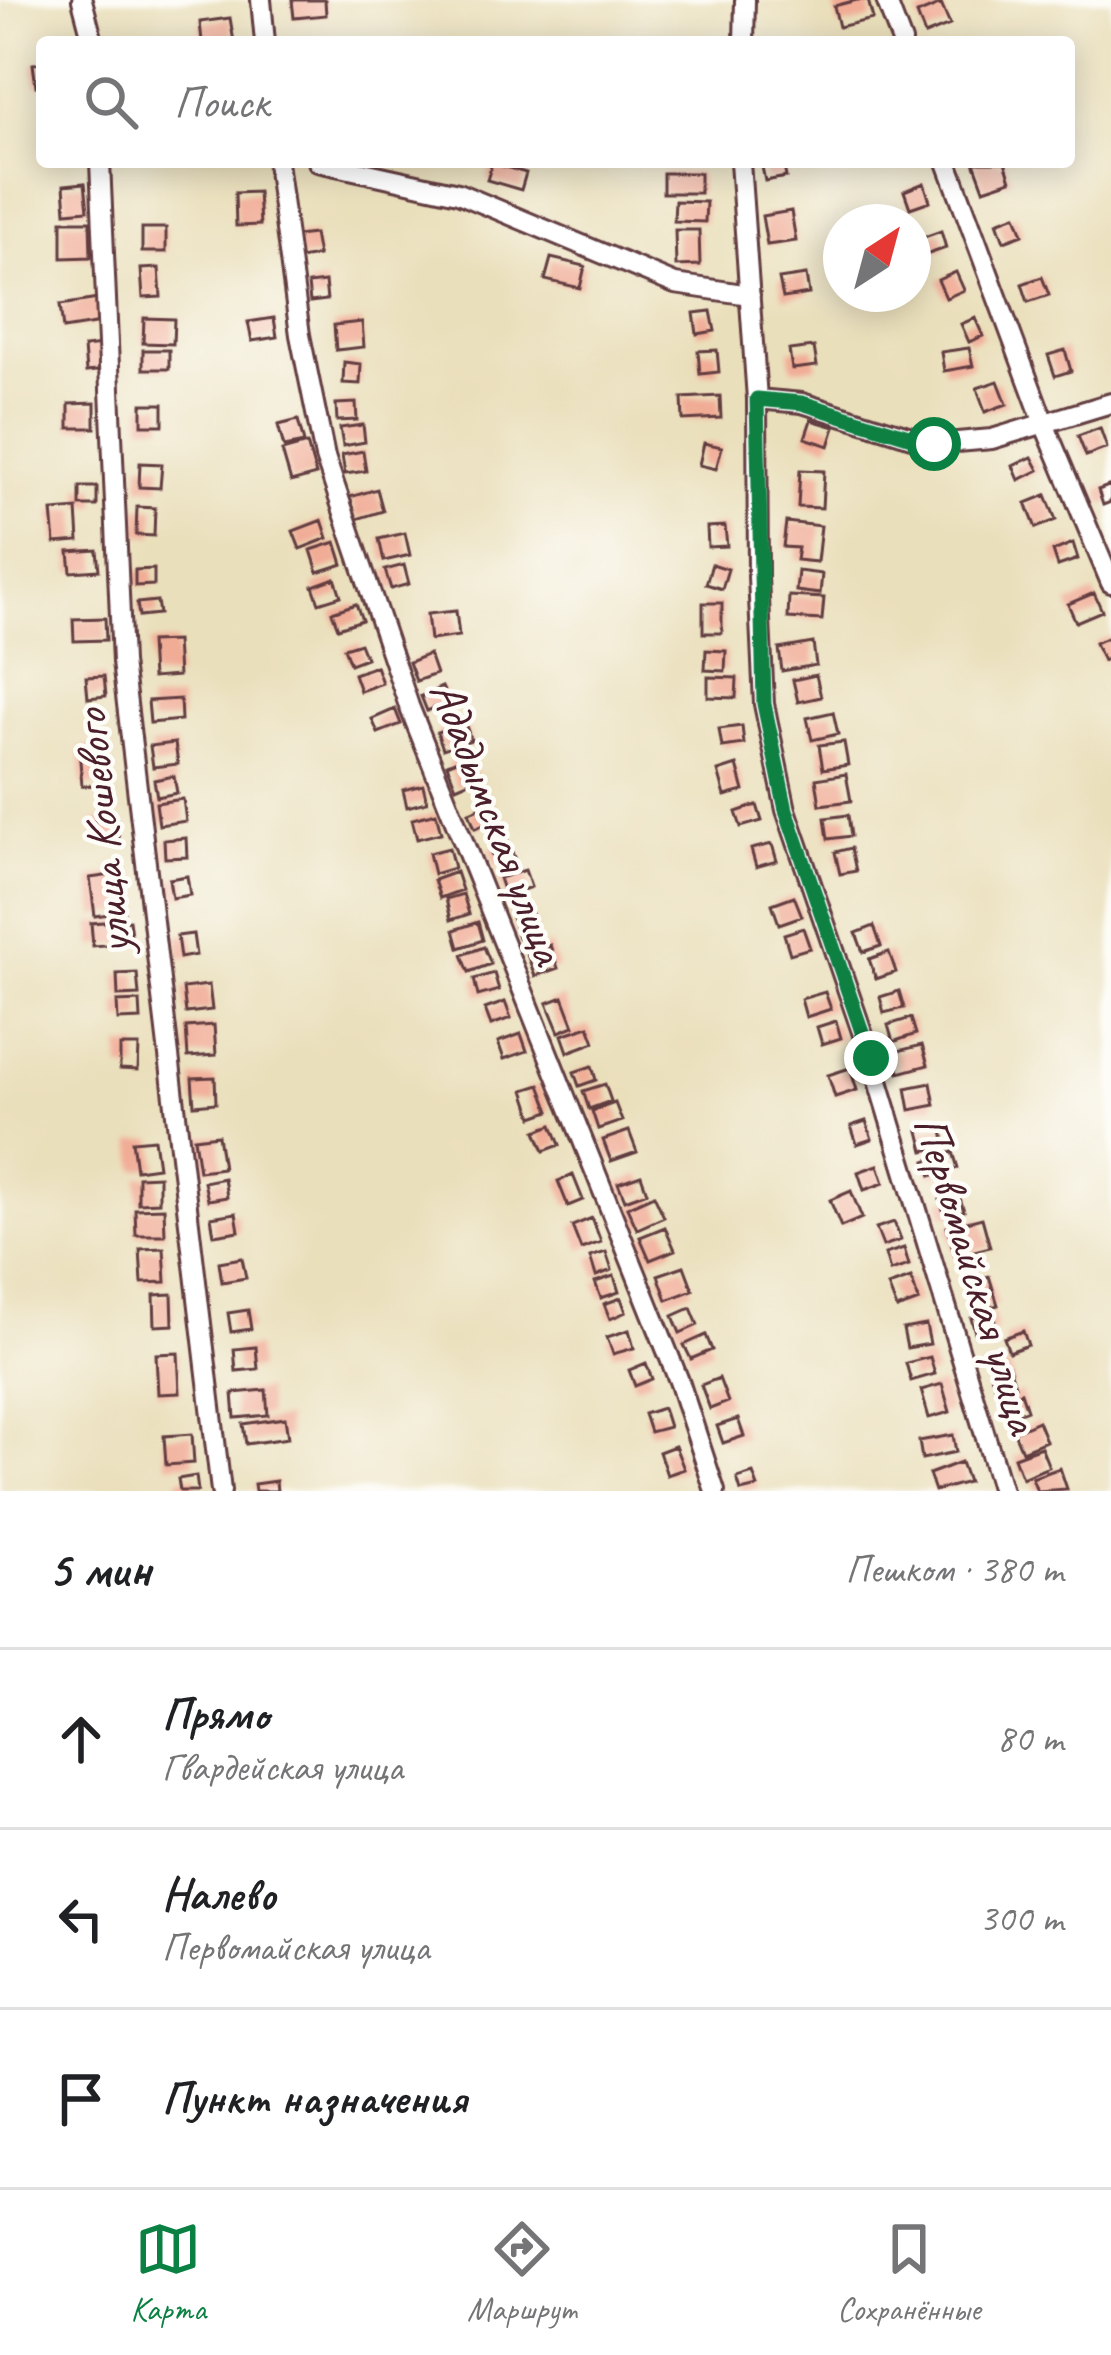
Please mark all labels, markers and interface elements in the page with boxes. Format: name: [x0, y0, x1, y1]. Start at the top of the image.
search box: [36, 36, 1075, 168]
icon: search: [78, 69, 144, 135]
text: Поиск: [174, 74, 269, 131]
north arrow: [823, 204, 931, 312]
route start: [907, 417, 961, 471]
street label: Ададымская улица: [417, 672, 580, 975]
street label: улица Кошевого: [59, 704, 145, 960]
route end: [844, 1031, 898, 1085]
street label: Первомайская улица: [900, 1108, 1055, 1443]
text: 5 мин: [48, 1537, 151, 1601]
text: Пешком · 380 m: [845, 1545, 1063, 1594]
text: Прямо: [162, 1686, 269, 1743]
icon: ahead: [48, 1706, 114, 1772]
text: 80 m: [997, 1714, 1063, 1763]
text: Гвардейская улица: [162, 1743, 403, 1792]
text: Налево: [162, 1866, 276, 1923]
icon: left: [48, 1886, 114, 1952]
text: 300 m: [979, 1894, 1063, 1943]
text: Первомайская улица: [162, 1923, 429, 1972]
icon: arrive: [48, 2066, 114, 2132]
text: Пункт назначения: [162, 2070, 467, 2127]
tab: Карта: [131, 2216, 206, 2330]
tab: Маршрут: [467, 2216, 576, 2330]
tab: Сохранённые: [837, 2216, 980, 2330]

